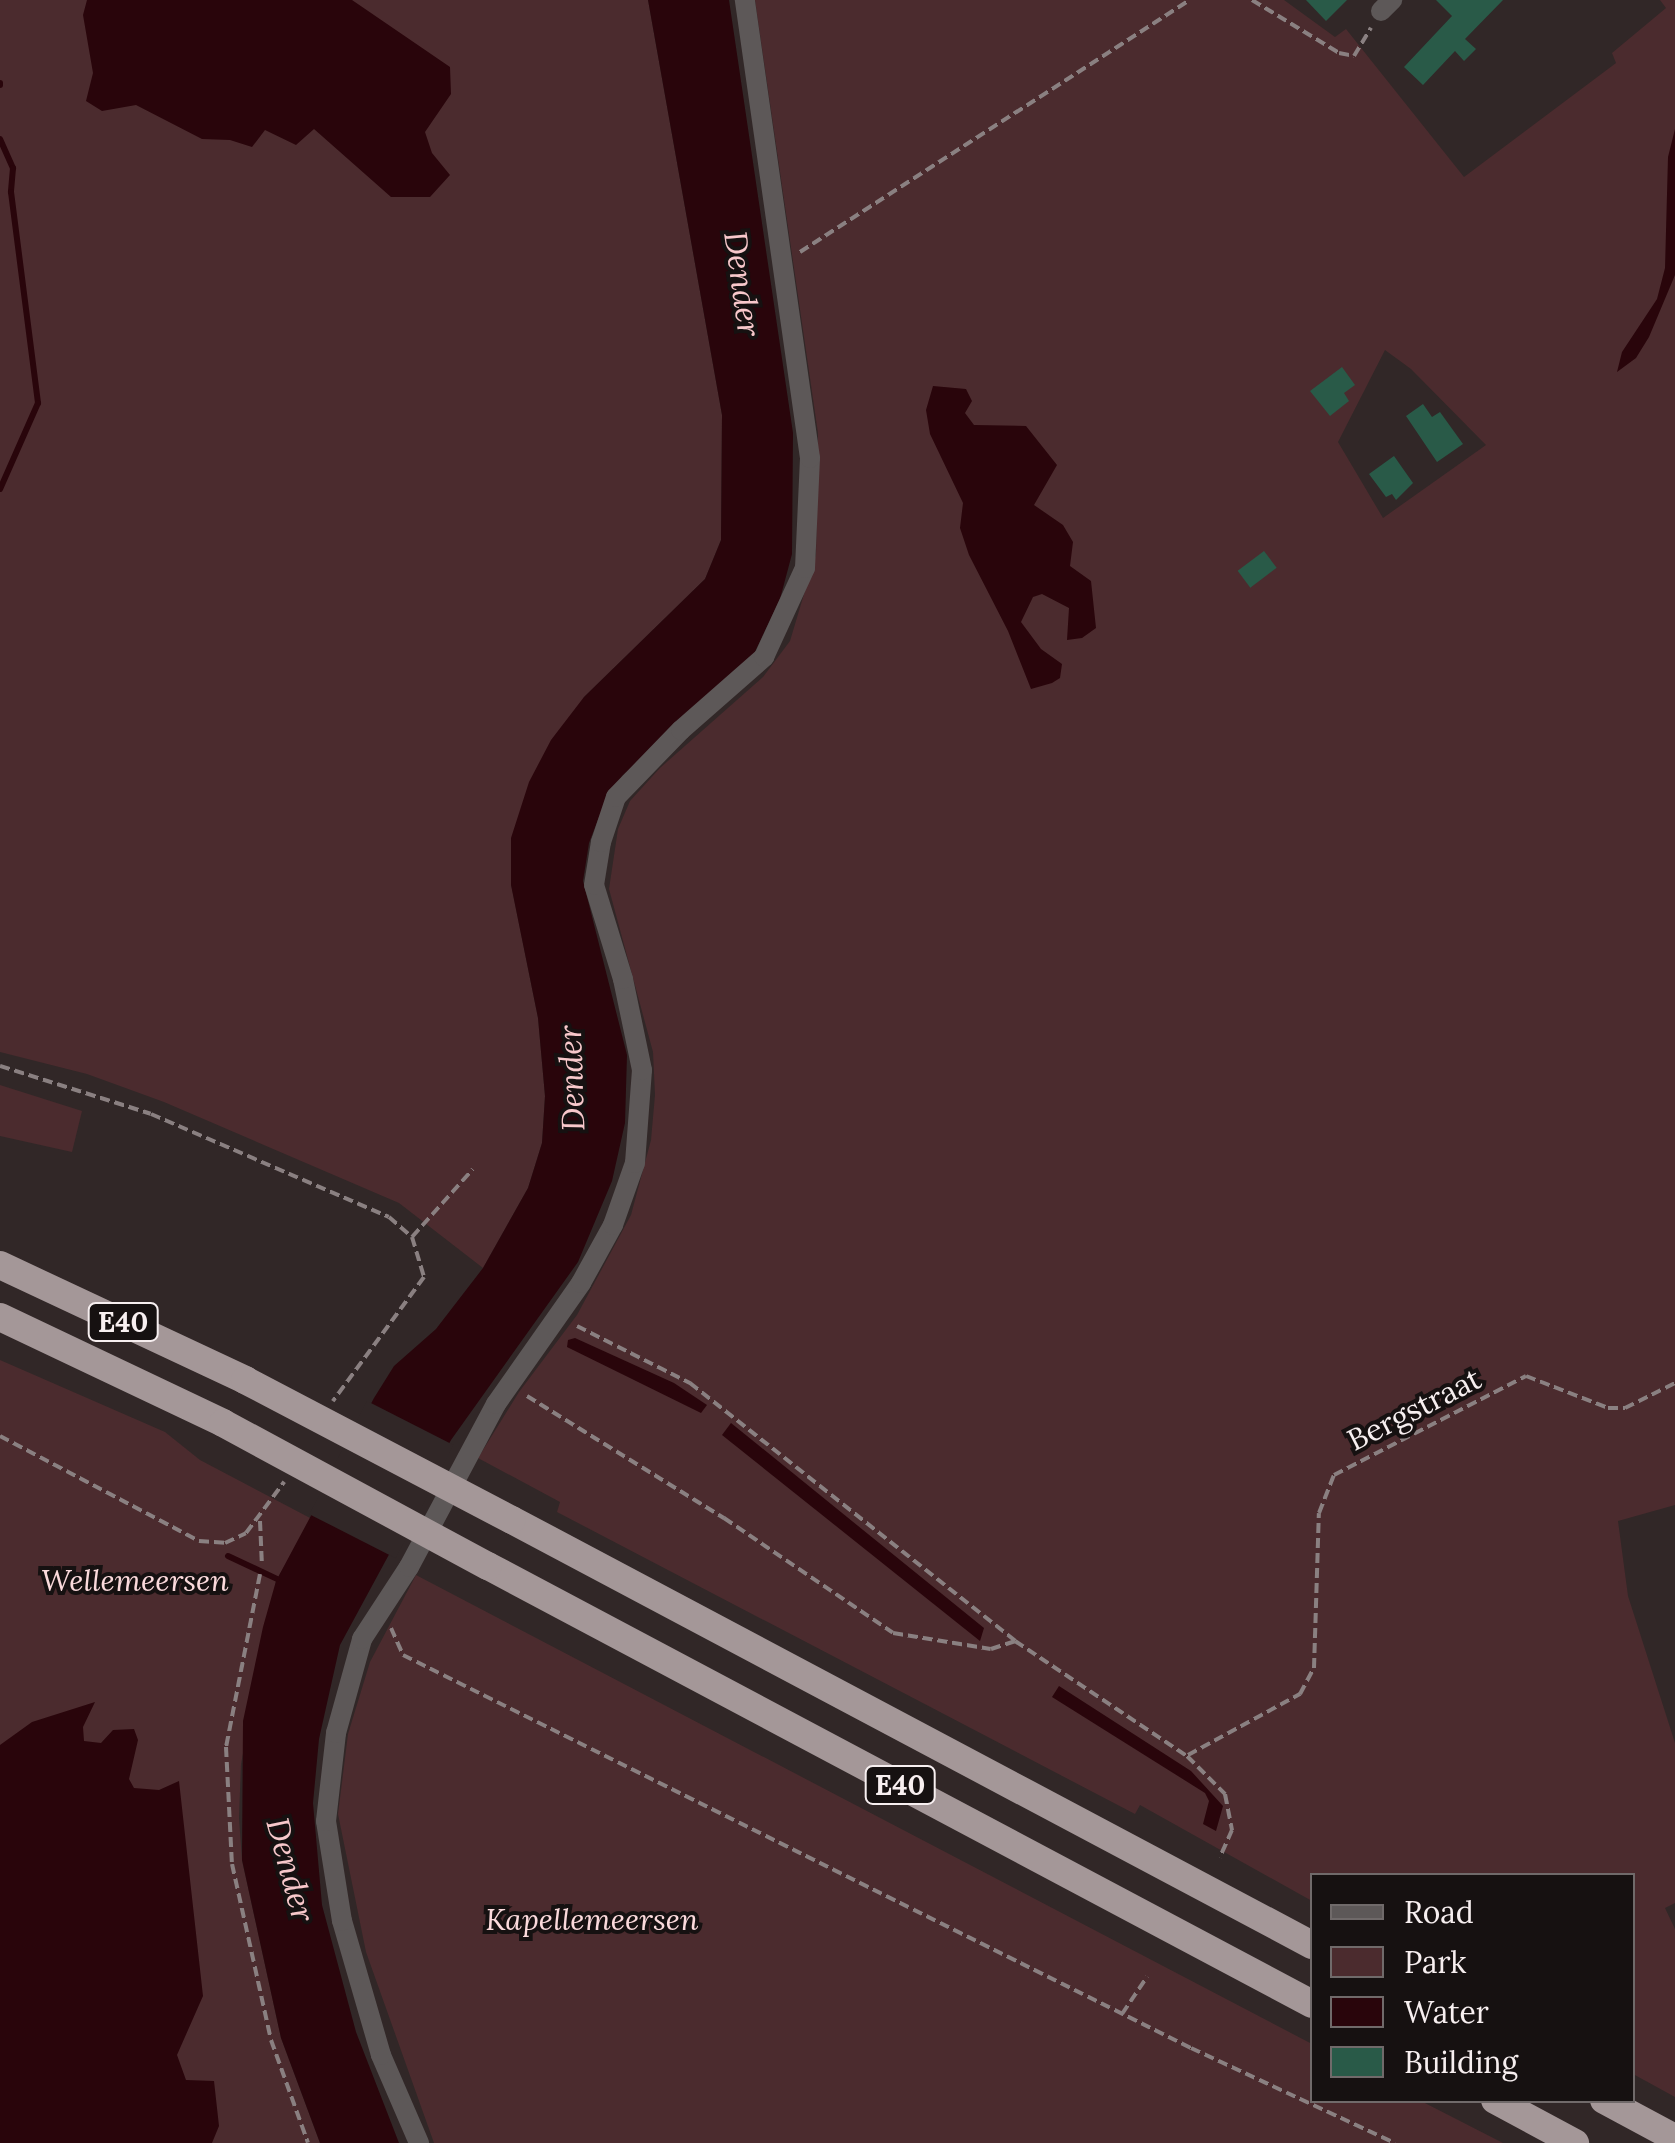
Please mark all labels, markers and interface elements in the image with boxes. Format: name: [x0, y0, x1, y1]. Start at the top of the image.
water label: Dender: [716, 229, 768, 339]
water label: Dender: [551, 1024, 593, 1132]
road number: E40: [86, 1299, 160, 1345]
street label: Bergstraat: [1341, 1360, 1487, 1458]
park label: Wellemeersen: [41, 1562, 229, 1598]
road number: E40: [862, 1762, 938, 1808]
water label: Dender: [258, 1814, 322, 1926]
legend: [1310, 1873, 1635, 2103]
text: Road: [1404, 1893, 1474, 1931]
park label: Kapellemeersen: [486, 1901, 698, 1937]
text: Park: [1404, 1943, 1466, 1981]
text: Water: [1404, 1993, 1489, 2031]
text: Building: [1404, 2043, 1518, 2081]

